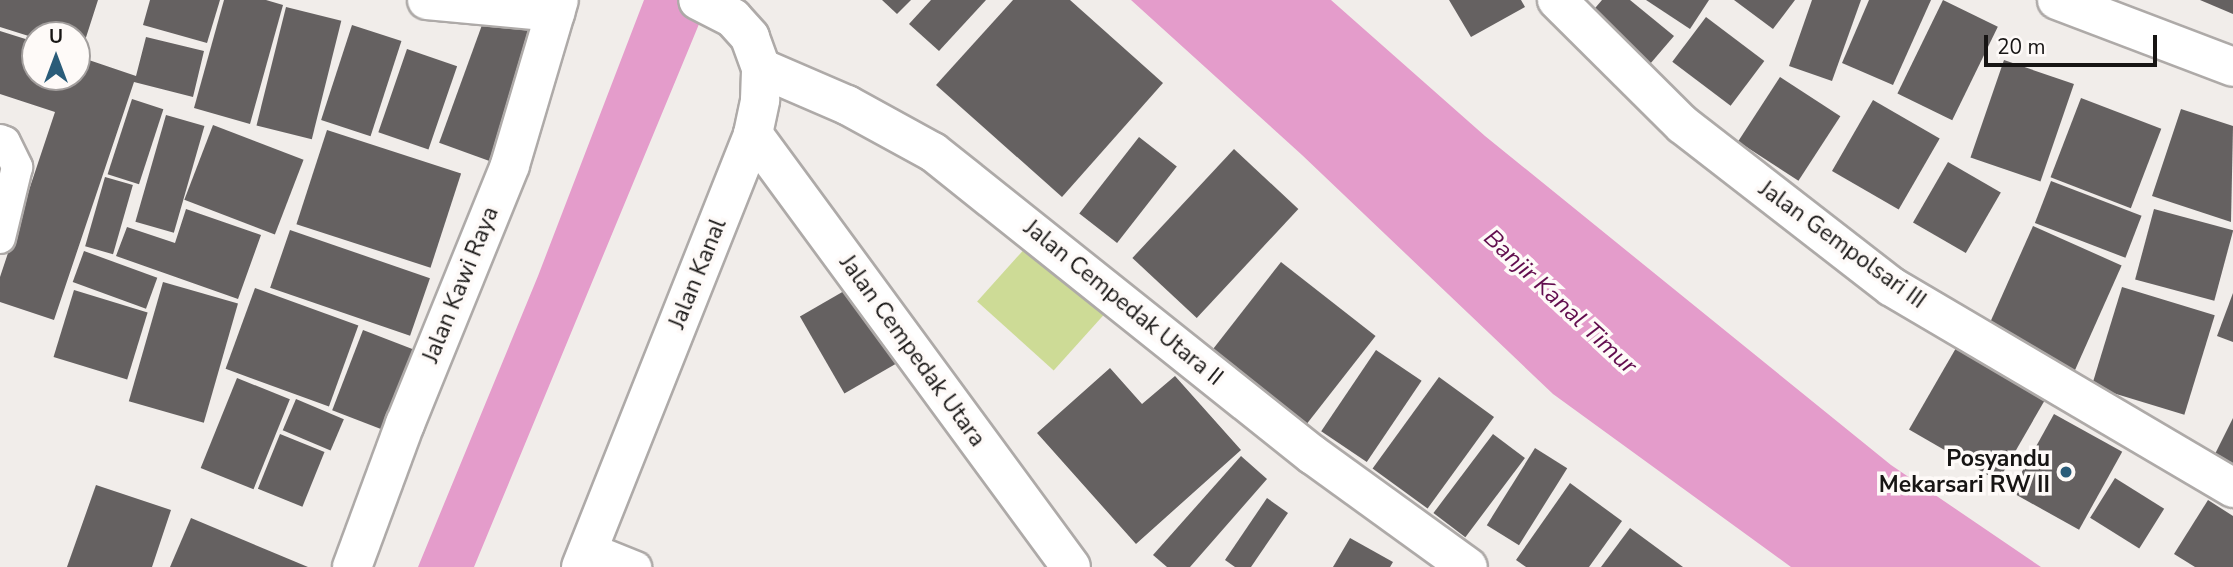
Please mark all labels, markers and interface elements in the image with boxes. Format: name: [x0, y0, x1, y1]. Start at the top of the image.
north arrow: [21, 21, 91, 91]
scale bar: [1988, 21, 2161, 65]
text: U: [49, 24, 63, 50]
text: 20 m: [1997, 33, 2046, 61]
street label: Jalan Gempolsari III: [1753, 175, 1931, 315]
street label: Jalan Kawi Raya: [417, 203, 505, 367]
street label: Jalan Cempedak Utara II: [1018, 214, 1228, 392]
street label: Jalan Kanal: [663, 215, 733, 333]
water label: Banjir Kanal Timur: [1478, 224, 1642, 380]
street label: Jalan Cempedak Utara: [833, 250, 991, 452]
place label: Posyandu Mekarsari RW II: [1879, 445, 2050, 499]
marker: Posyandu Mekarsari RW II: [2056, 462, 2076, 482]

